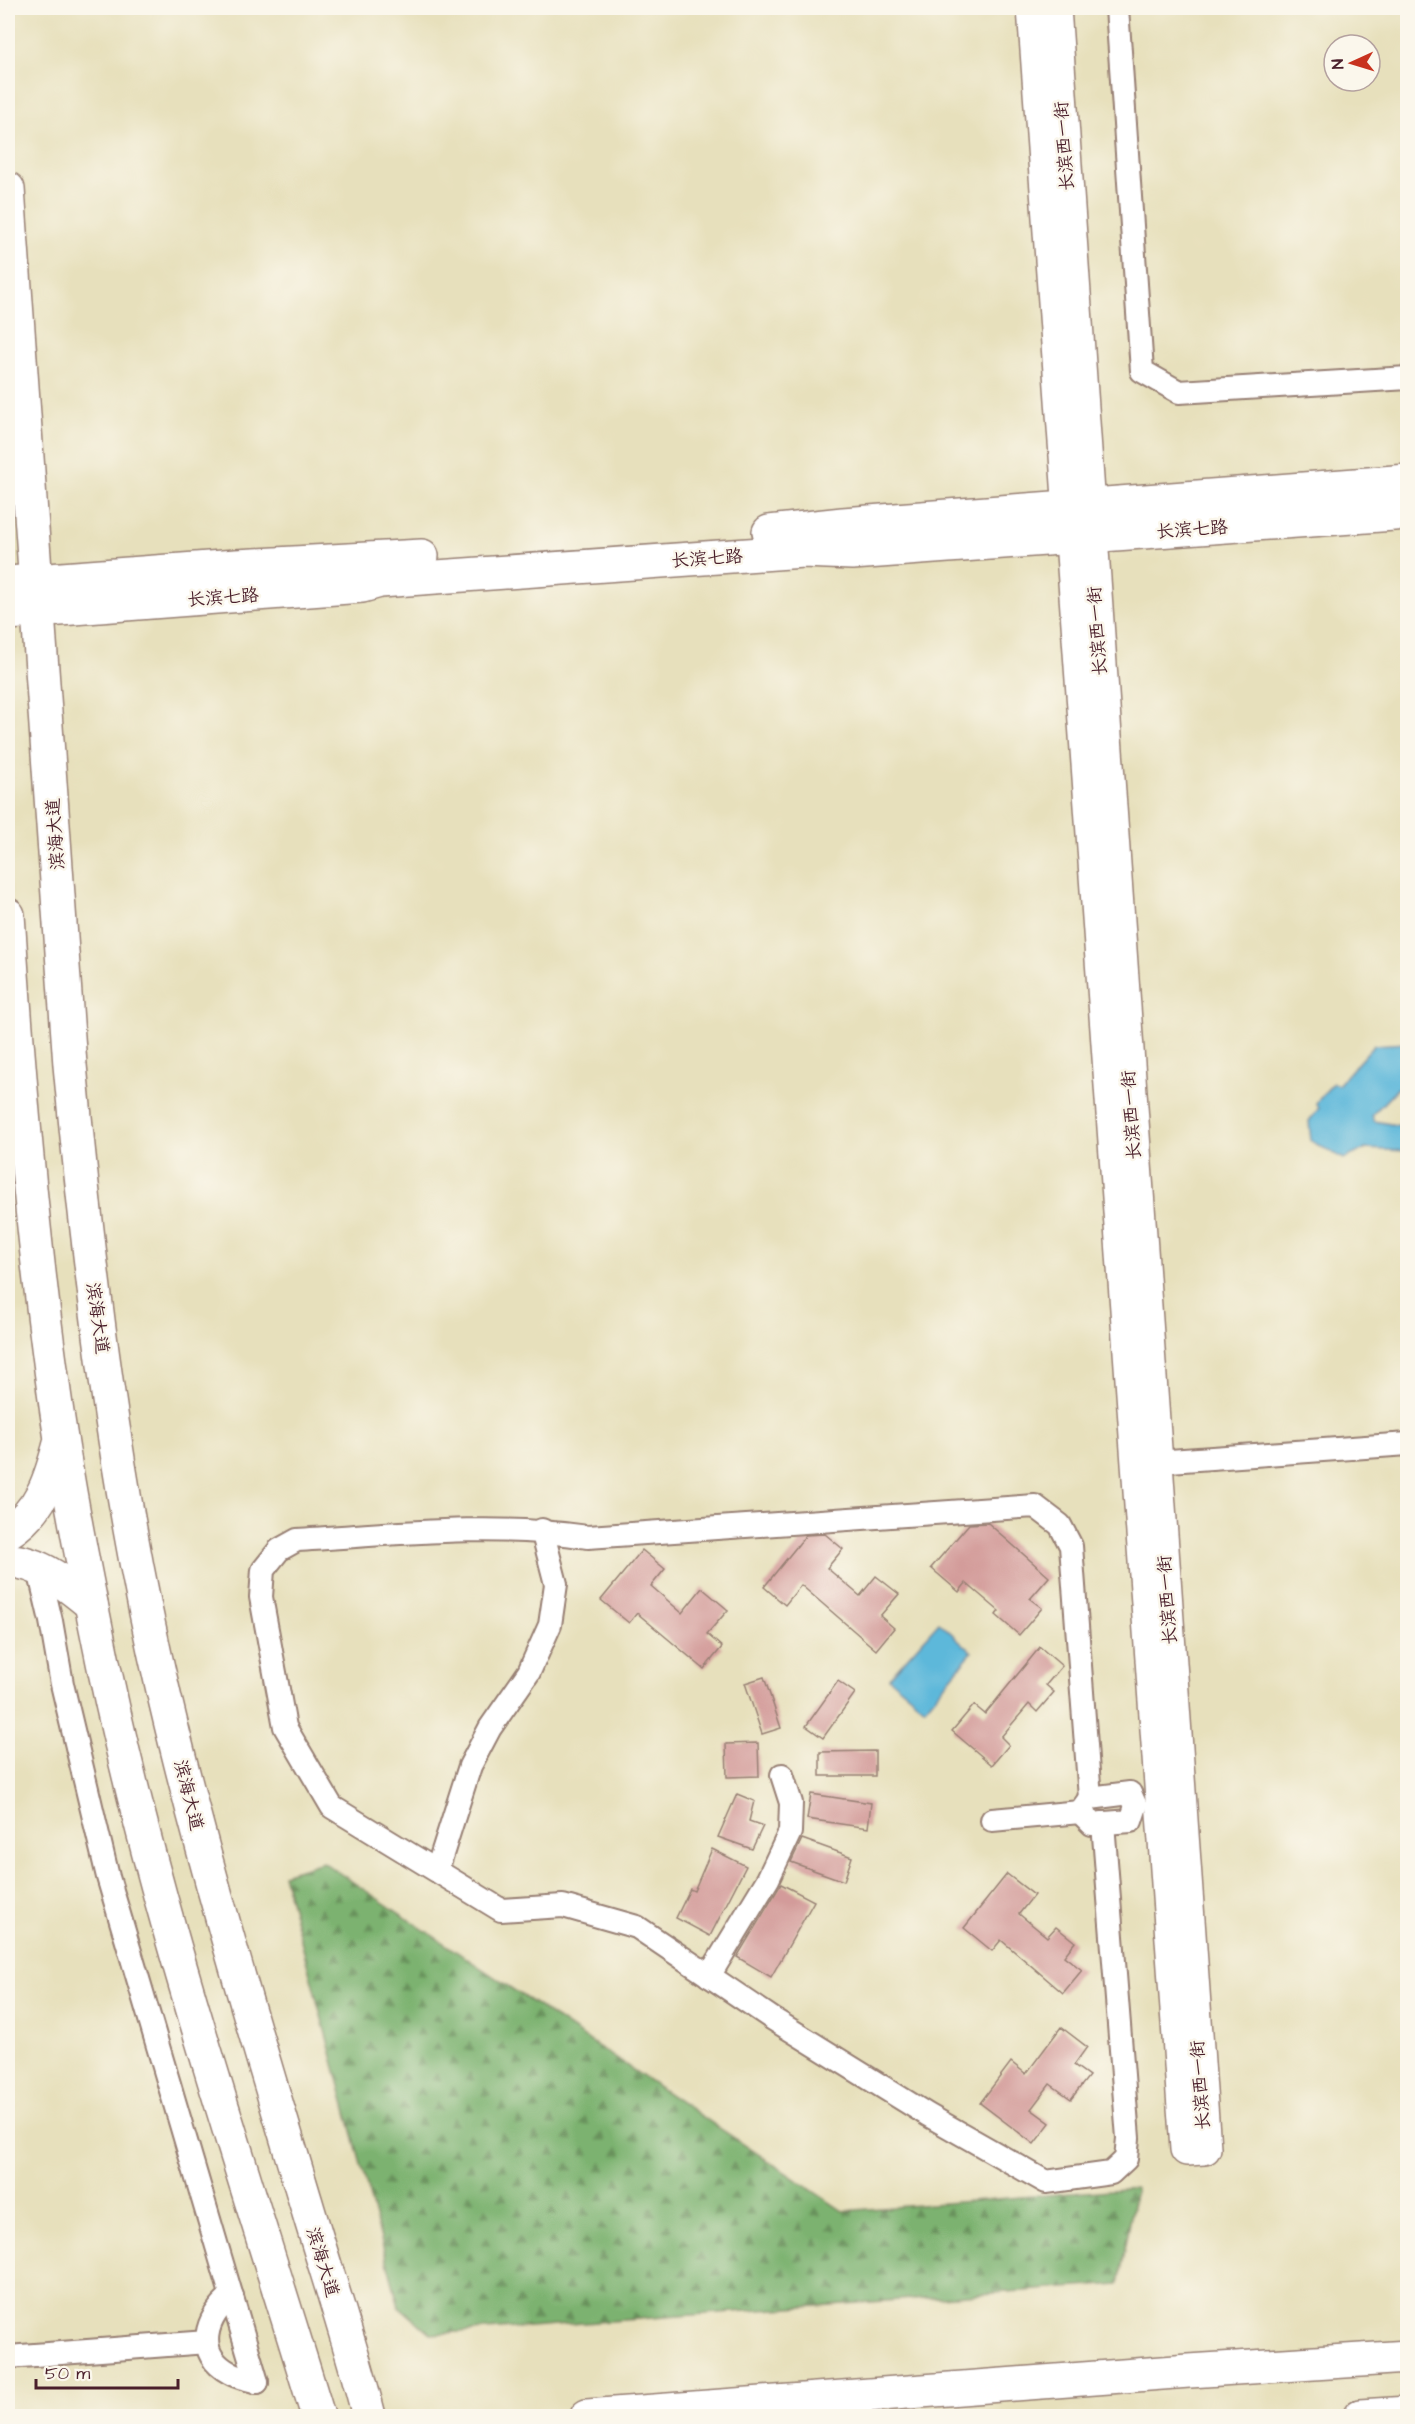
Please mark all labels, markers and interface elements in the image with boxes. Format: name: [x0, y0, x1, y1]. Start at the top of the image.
north arrow: [1322, 33, 1382, 93]
text: N: [1327, 58, 1349, 70]
street label: 长滨西一街: [1049, 100, 1080, 192]
street label: 长滨七路: [1155, 515, 1229, 544]
street label: 长滨七路: [670, 544, 744, 573]
street label: 长滨七路: [186, 583, 260, 612]
street label: 长滨西一街: [1082, 585, 1113, 677]
street label: 滨海大道: [41, 797, 70, 871]
street label: 长滨西一街: [1116, 1069, 1147, 1161]
street label: 滨海大道: [80, 1281, 115, 1355]
street label: 长滨西一街: [1152, 1554, 1183, 1646]
street label: 滨海大道: [168, 1757, 209, 1833]
street label: 长滨西一街: [1185, 2039, 1216, 2131]
street label: 滨海大道: [300, 2224, 345, 2300]
scale bar: [36, 2352, 178, 2390]
text: 50 m: [45, 2361, 90, 2386]

